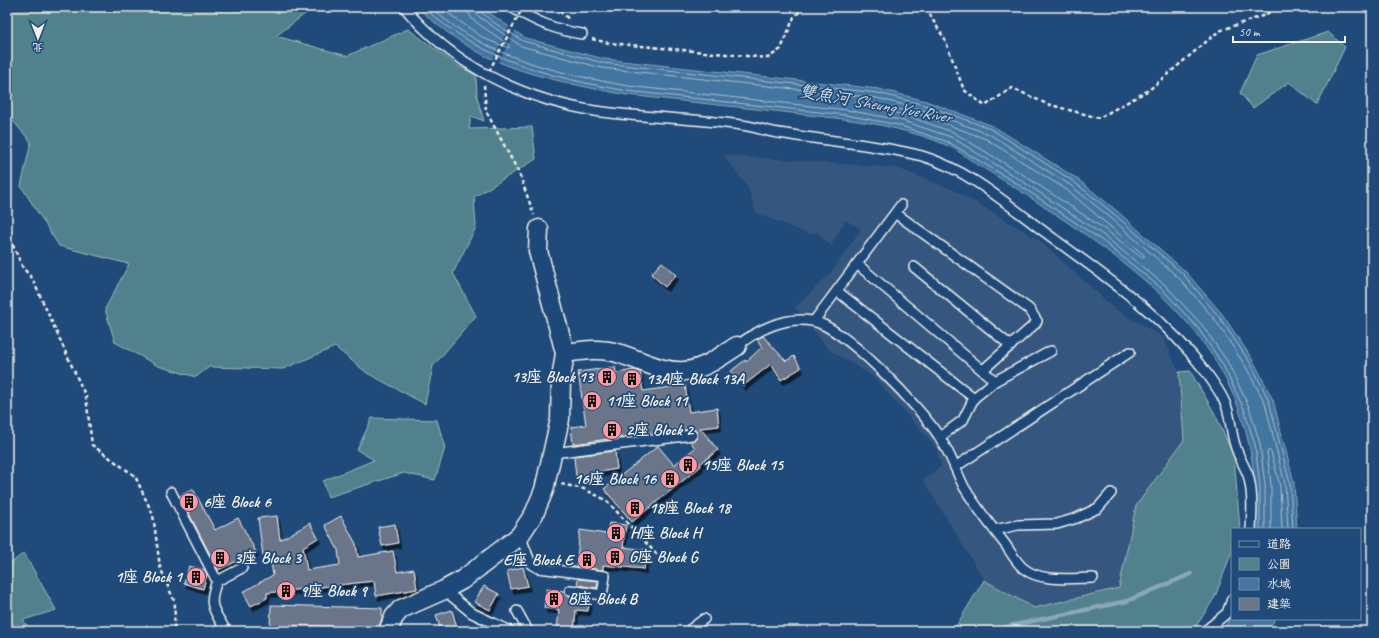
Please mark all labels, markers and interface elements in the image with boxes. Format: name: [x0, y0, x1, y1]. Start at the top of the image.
north arrow: [18, 18, 58, 58]
scale bar: [1233, 18, 1345, 44]
text: 50 m: [1239, 24, 1261, 40]
text: 北: [33, 41, 44, 55]
water label: 雙魚河 Sheung Yue River: [798, 80, 955, 128]
building icon: 13座 Block 13: [596, 366, 618, 388]
place label: 13座 Block 13: [512, 367, 595, 387]
building icon: 13A座 Block 13A: [621, 368, 643, 390]
place label: 13A座 Block 13A: [646, 369, 746, 389]
building icon: 11座 Block 11: [581, 390, 603, 412]
place label: 11座 Block 11: [606, 391, 689, 411]
building icon: 2座 Block 2: [601, 419, 623, 441]
place label: 2座 Block 2: [626, 420, 695, 440]
building icon: 15座 Block 15: [677, 454, 699, 476]
place label: 15座 Block 15: [702, 455, 785, 475]
building icon: 16座 Block 16: [659, 468, 681, 490]
place label: 16座 Block 16: [574, 469, 657, 489]
building icon: 6座 Block 6: [178, 491, 200, 513]
place label: 6座 Block 6: [203, 492, 272, 512]
building icon: 18座 Block 18: [624, 497, 646, 519]
place label: 18座 Block 18: [649, 498, 732, 518]
building icon: H座 Block H: [605, 522, 627, 544]
place label: H座 Block H: [630, 523, 704, 543]
legend: [1231, 528, 1361, 620]
text: 道路: [1267, 536, 1291, 552]
building icon: G座 Block G: [604, 546, 626, 568]
building icon: 3座 Block 3: [209, 547, 231, 569]
place label: G座 Block G: [629, 547, 700, 567]
place label: 3座 Block 3: [234, 548, 303, 568]
building icon: E座 Block E: [576, 549, 598, 571]
place label: E座 Block E: [503, 550, 575, 570]
text: 公園: [1267, 556, 1291, 572]
building icon: 1座 Block 1: [185, 566, 207, 588]
place label: 1座 Block 1: [115, 567, 184, 587]
text: 水域: [1267, 576, 1291, 592]
building icon: 9座 Block 9: [275, 580, 297, 602]
place label: 9座 Block 9: [300, 581, 369, 601]
building icon: B座 Block B: [543, 588, 565, 610]
place label: B座 Block B: [568, 589, 639, 609]
text: 建築: [1267, 596, 1291, 612]

